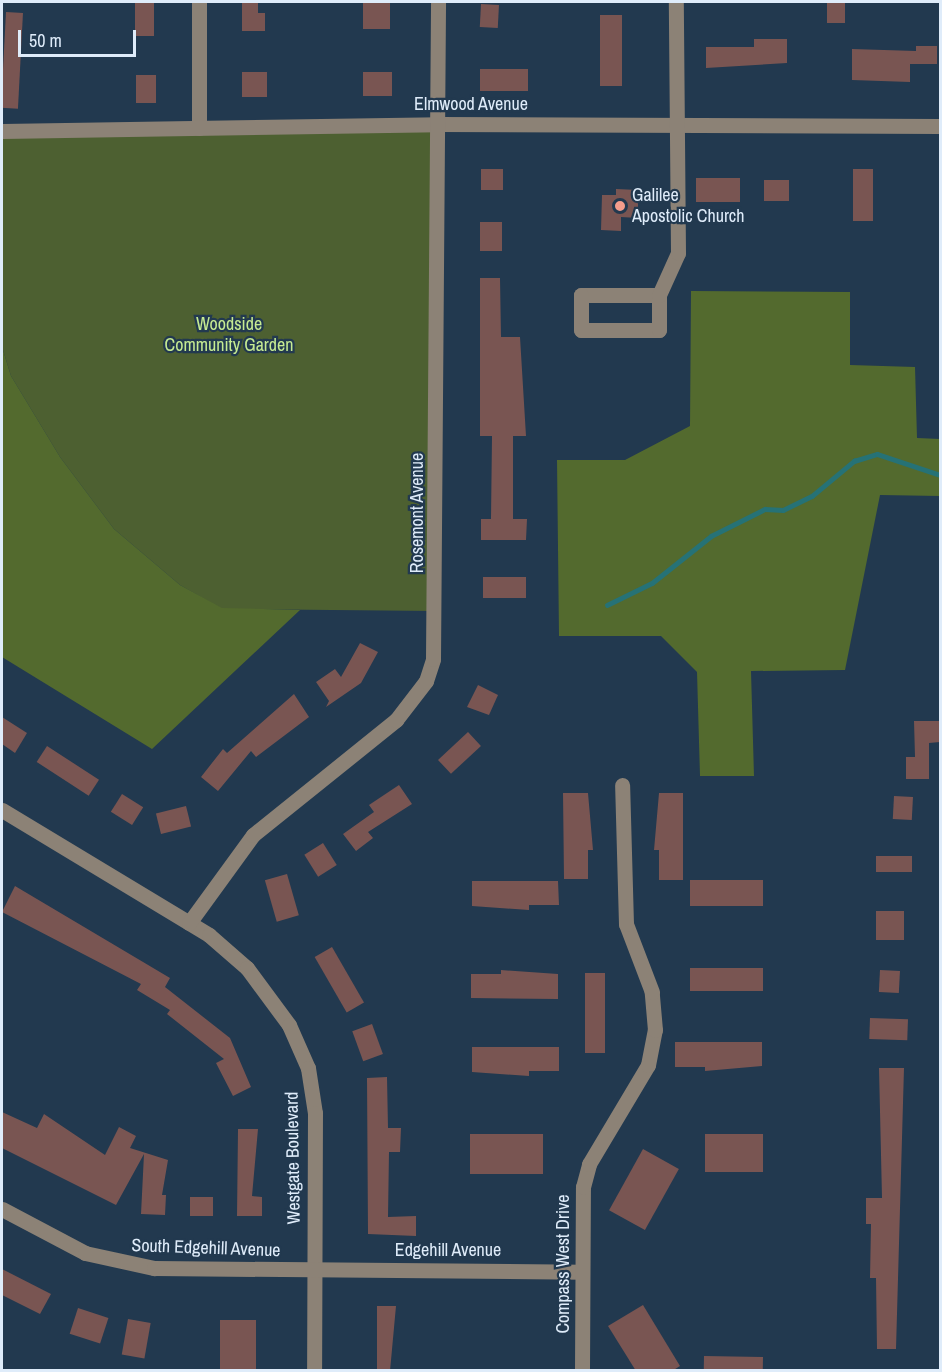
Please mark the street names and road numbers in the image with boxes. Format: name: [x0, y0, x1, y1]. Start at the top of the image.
street label: Elmwood Avenue: [414, 93, 528, 115]
street label: Rosemont Avenue: [406, 452, 428, 574]
street label: Westgate Boulevard: [281, 1091, 305, 1225]
street label: Compass West Drive: [552, 1194, 574, 1334]
street label: South Edgehill Avenue: [131, 1235, 281, 1261]
street label: Edgehill Avenue: [394, 1239, 502, 1261]

